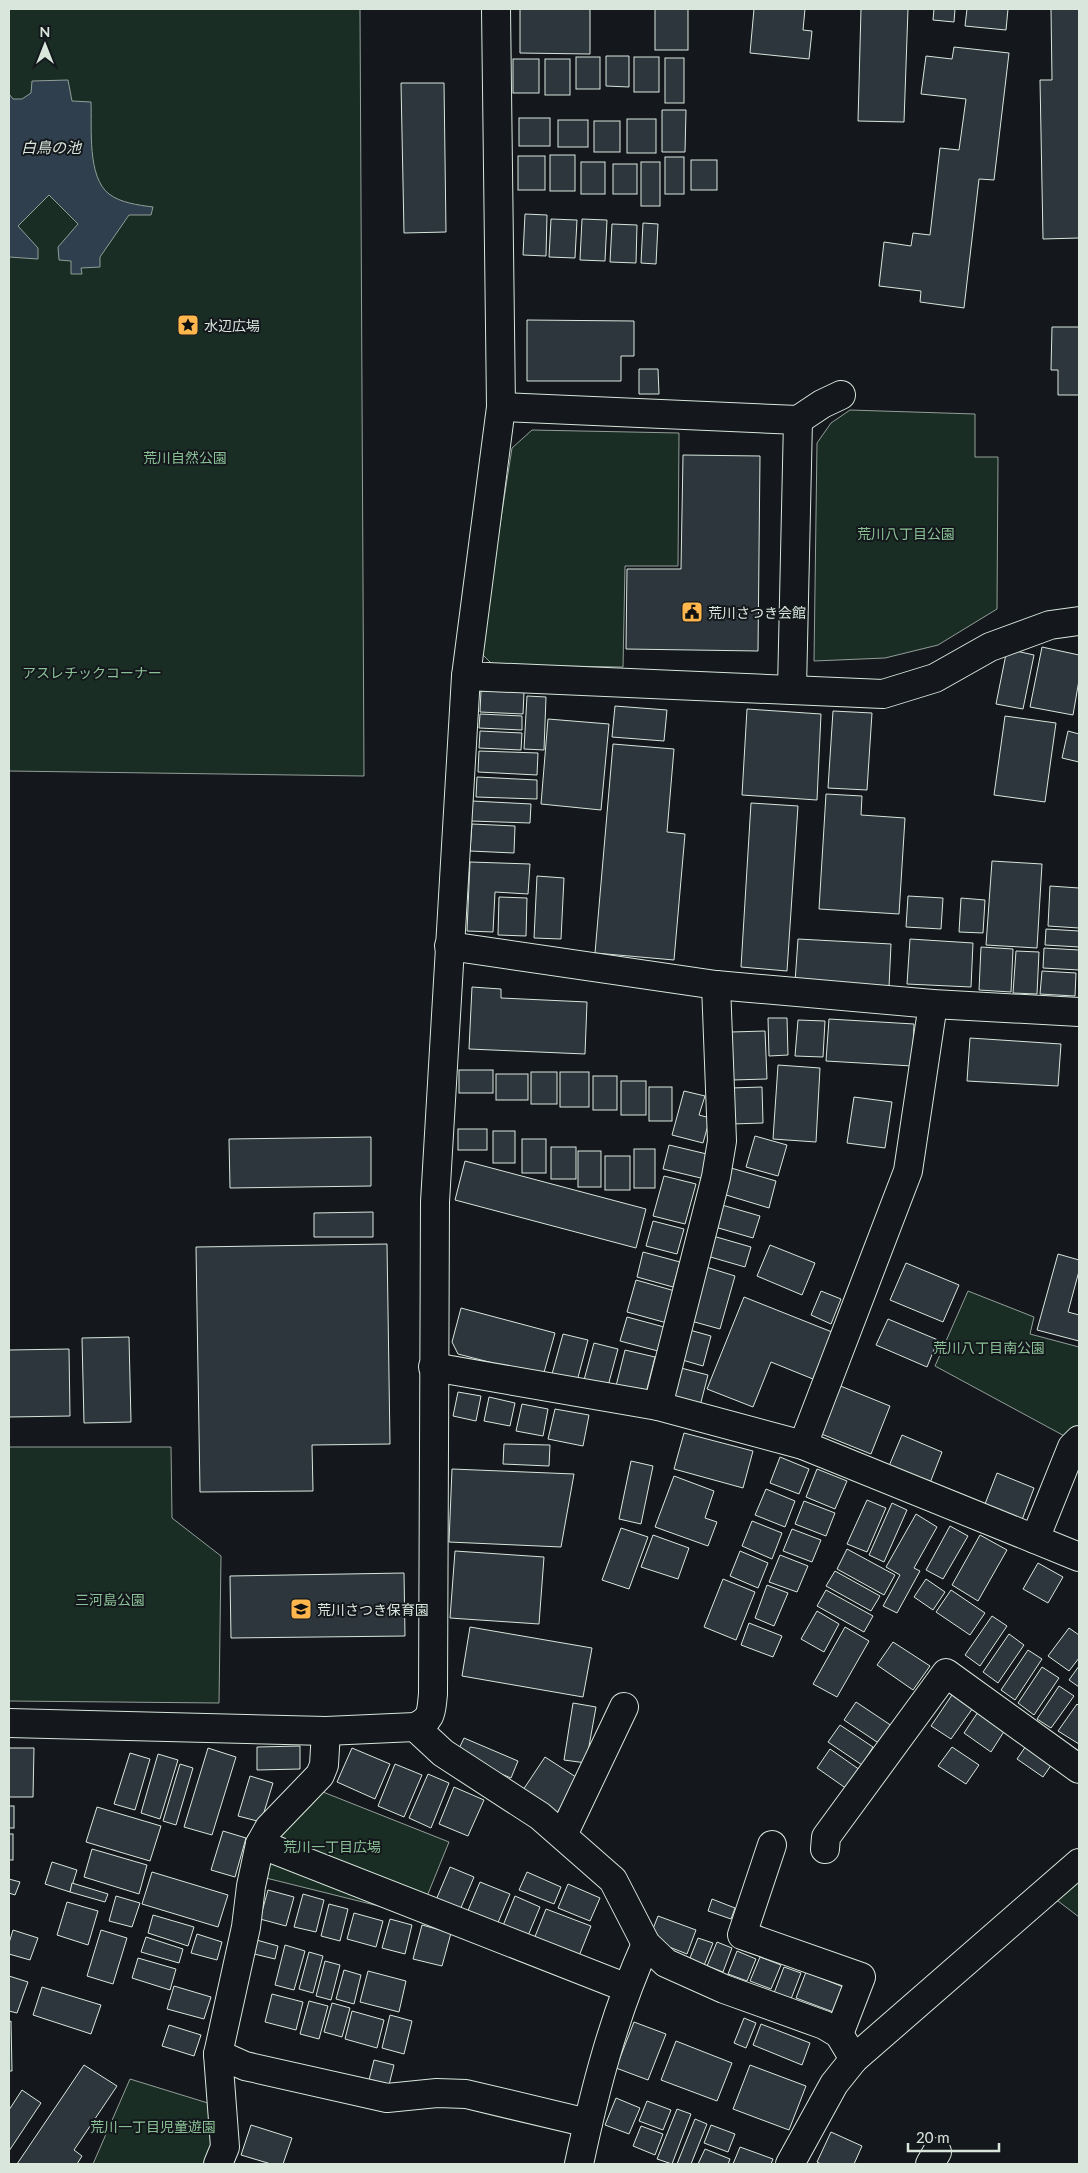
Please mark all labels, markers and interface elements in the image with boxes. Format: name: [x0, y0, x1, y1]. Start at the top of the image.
north arrow: [20, 20, 70, 70]
text: N: [40, 23, 50, 40]
water label: 白鳥の池: [21, 138, 83, 156]
place icon: 水辺広場: [176, 313, 200, 337]
place label: 水辺広場: [204, 317, 260, 334]
park label: 荒川自然公園: [143, 449, 227, 466]
park label: 荒川八丁目公園: [857, 525, 955, 542]
public building icon: 荒川さつき会館: [680, 600, 704, 624]
place label: 荒川さつき会館: [708, 604, 806, 621]
park label: アスレチックコーナー: [22, 664, 162, 681]
park label: 荒川八丁目南公園: [933, 1339, 1045, 1356]
park label: 三河島公園: [75, 1591, 145, 1608]
school or university icon: 荒川さつき保育園: [289, 1597, 313, 1621]
place label: 荒川さつき保育園: [317, 1601, 429, 1618]
park label: 荒川一丁目広場: [283, 1838, 381, 1855]
park label: 荒川一丁目児童遊園: [90, 2118, 216, 2135]
scale bar: [908, 2120, 999, 2152]
text: 20 m: [916, 2128, 950, 2146]

